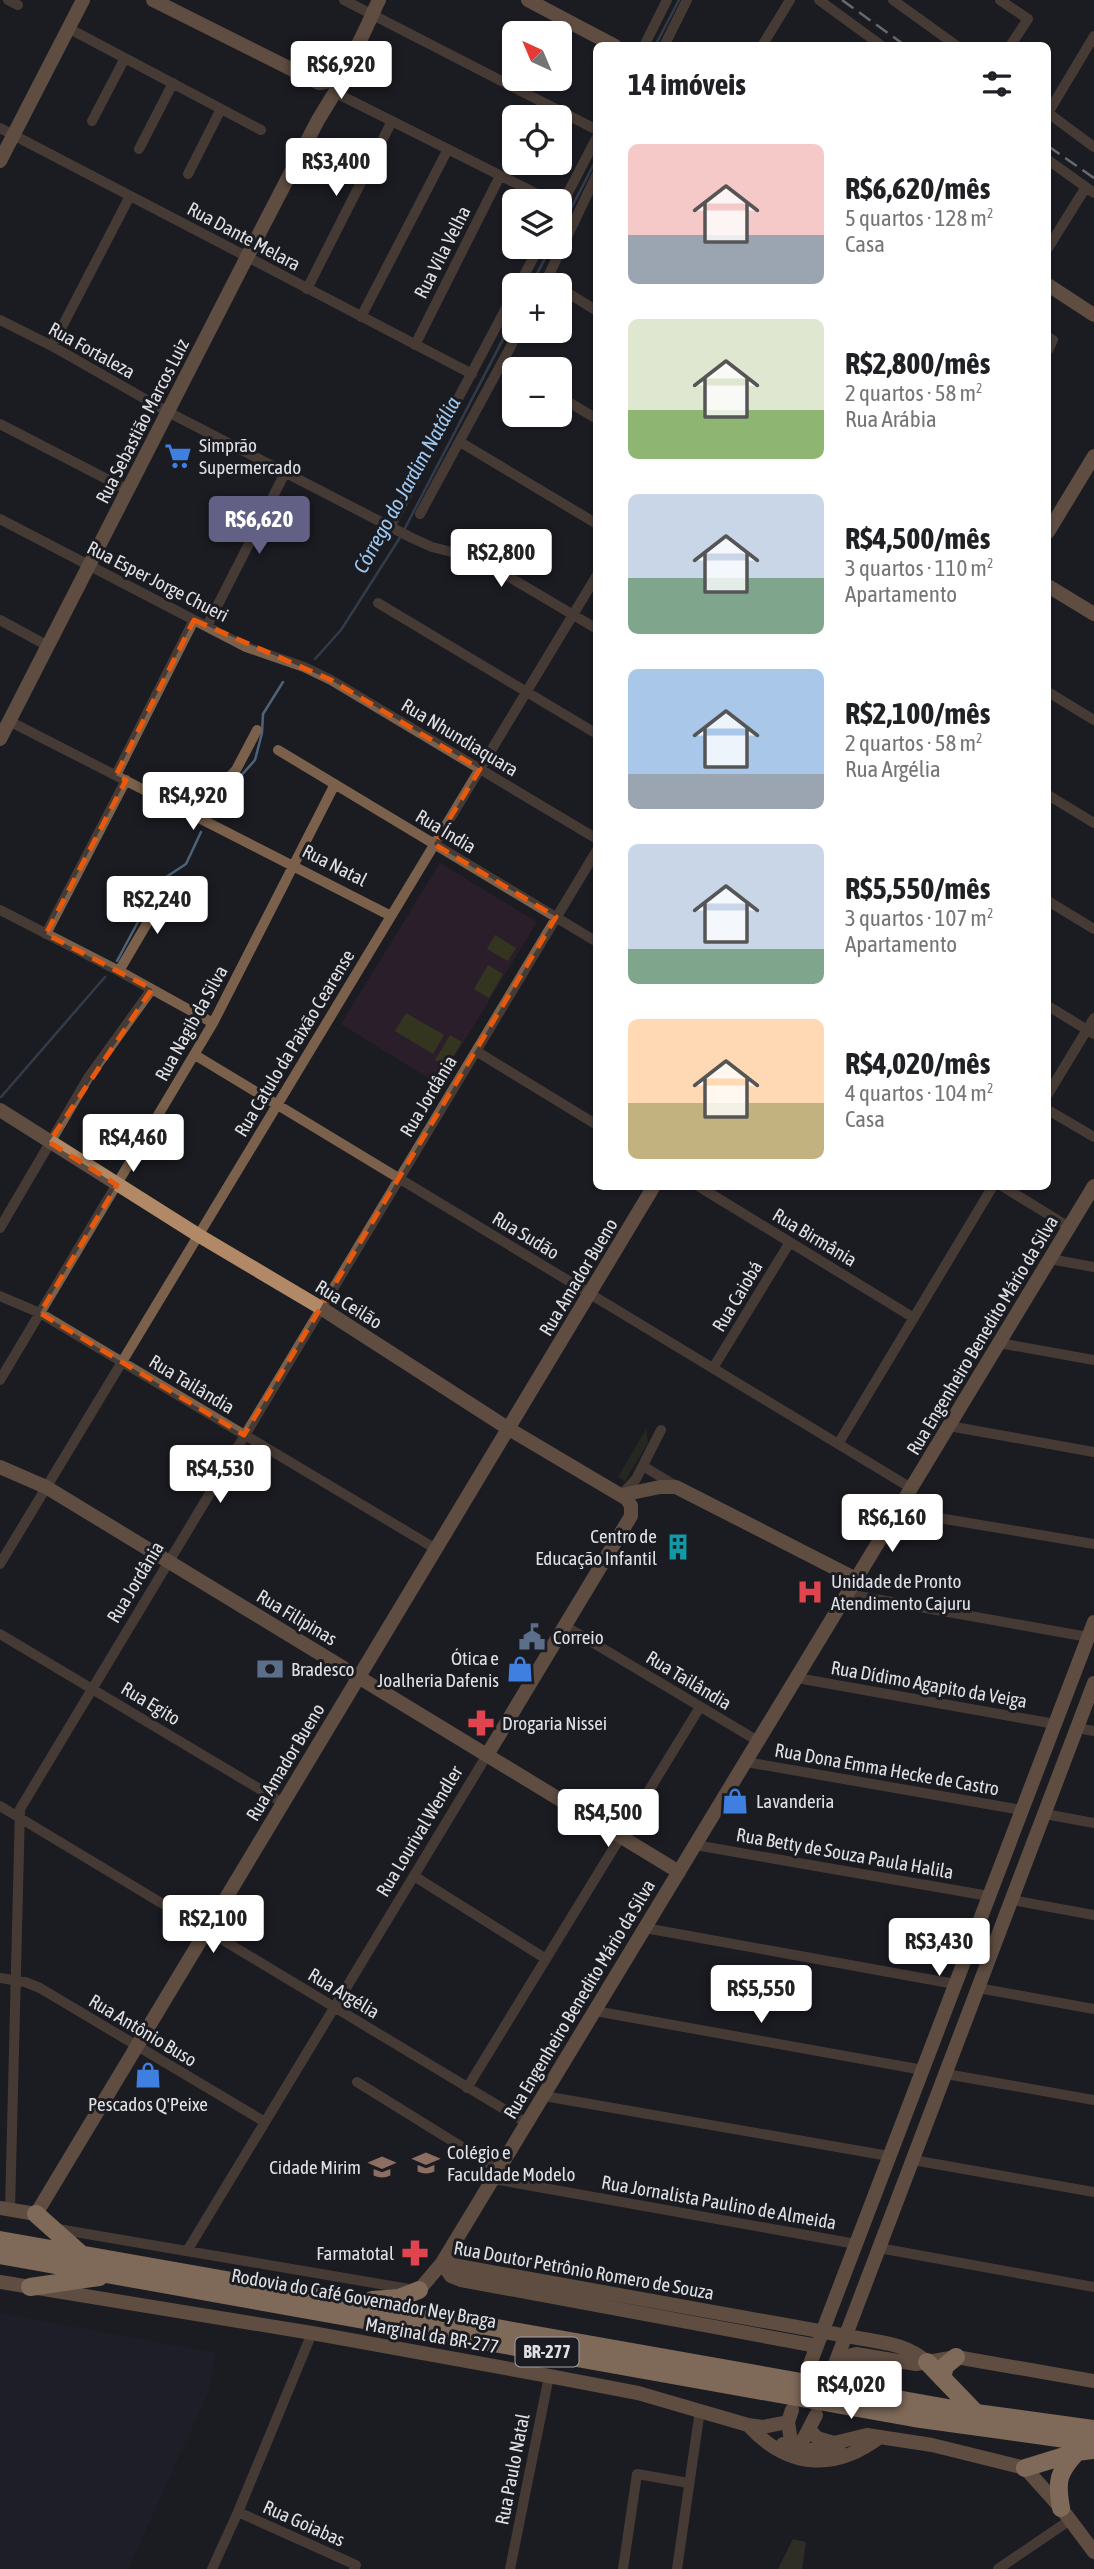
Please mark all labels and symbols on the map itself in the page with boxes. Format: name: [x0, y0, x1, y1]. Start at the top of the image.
north arrow: [502, 21, 572, 91]
pin: R$6,920: [276, 42, 406, 101]
pin: R$3,400: [271, 138, 401, 198]
street label: Rua Dante Melara: [184, 197, 304, 275]
street label: Rua Vila Velha: [409, 202, 475, 302]
street label: Rua Fortaleza: [45, 317, 139, 383]
street label: Rua Sebastião Marcos Luiz: [91, 335, 193, 507]
water label: Córrego do Jardim Natália: [348, 392, 465, 577]
place label: Simprão Supermercado: [199, 434, 301, 478]
supermarket icon: Simprão Supermercado: [163, 441, 193, 471]
pin: R$6,620: [194, 496, 324, 556]
pin: R$2,800: [436, 530, 566, 589]
street label: Rua Esper Jorge Chueri: [84, 536, 232, 626]
street label: Rua Nhundiaquara: [398, 694, 522, 780]
pin: R$4,920: [128, 772, 258, 832]
street label: Rua Índia: [412, 804, 480, 858]
street label: Rua Natal: [299, 839, 371, 891]
pin: R$2,240: [92, 876, 222, 936]
street label: Rua Catulo da Paixão Cearense: [229, 946, 359, 1140]
street label: Rua Nagib da Silva: [150, 962, 232, 1084]
street label: Rua Jordânia: [395, 1051, 461, 1141]
pin: R$4,460: [68, 1114, 198, 1174]
street label: Rua Birmânia: [769, 1203, 861, 1271]
street label: Rua Sudão: [489, 1207, 563, 1264]
street label: Rua Engenheiro Benedito Mário da Silva: [902, 1211, 1062, 1459]
street label: Rua Amador Bueno: [534, 1214, 622, 1340]
street label: Rua Caiobá: [707, 1257, 767, 1335]
street label: Rua Ceilão: [312, 1275, 386, 1333]
street label: Rua Tailândia: [145, 1350, 239, 1418]
pin: R$4,530: [155, 1446, 285, 1505]
pin: R$6,160: [827, 1494, 957, 1554]
place label: Centro de Educação Infantil: [535, 1525, 657, 1569]
building icon: Centro de Educação Infantil: [663, 1532, 693, 1562]
street label: Rua Jordânia: [102, 1537, 168, 1627]
place label: Unidade de Pronto Atendimento Cajuru: [831, 1570, 971, 1614]
hospital icon: Unidade de Pronto Atendimento Cajuru: [795, 1577, 825, 1607]
street label: Rua Filipinas: [253, 1584, 341, 1650]
public building icon: Correio: [517, 1622, 547, 1652]
place label: Correio: [553, 1626, 604, 1648]
street label: Rua Tailândia: [642, 1646, 736, 1714]
place label: Ótica e Joalheria Dafenis: [377, 1647, 499, 1691]
bank icon: Bradesco: [255, 1654, 285, 1684]
shop icon: Ótica e Joalheria Dafenis: [505, 1654, 535, 1684]
street label: Rua Dídimo Agapito da Veiga: [829, 1656, 1029, 1712]
place label: Bradesco: [291, 1658, 354, 1680]
street label: Rua Egito: [117, 1677, 185, 1729]
street label: Rua Amador Bueno: [241, 1699, 329, 1825]
pharmacy icon: Drogaria Nissei: [466, 1708, 496, 1738]
place label: Drogaria Nissei: [502, 1712, 607, 1734]
street label: Rua Dona Emma Hecke de Castro: [773, 1738, 1001, 1800]
street label: Rua Lourival Wendler: [371, 1761, 467, 1900]
shop icon: Lavanderia: [720, 1786, 750, 1816]
pin: R$4,500: [543, 1790, 673, 1849]
place label: Lavanderia: [756, 1790, 834, 1812]
street label: Rua Betty de Souza Paula Halila: [735, 1823, 955, 1883]
street label: Rua Engenheiro Benedito Mário da Silva: [499, 1875, 659, 2123]
pin: R$2,100: [148, 1896, 278, 1955]
pin: R$3,430: [874, 1918, 1004, 1978]
street label: Rua Argélia: [304, 1963, 384, 2023]
pin: R$5,550: [696, 1966, 826, 2025]
street label: Rua Antônio Buso: [85, 1989, 201, 2071]
shop icon: Pescados Q'Peixe: [133, 2060, 163, 2090]
place label: Pescados Q'Peixe: [88, 2093, 208, 2115]
place label: Colégio e Faculdade Modelo: [447, 2141, 575, 2185]
school or university icon: Colégio e Faculdade Modelo: [411, 2148, 441, 2178]
school or university icon: Cidade Mirim: [367, 2152, 397, 2182]
place label: Cidade Mirim: [269, 2156, 361, 2178]
street label: Rua Jornalista Paulino de Almeida: [600, 2171, 838, 2233]
street label: Rua Doutor Petrônio Romero de Souza: [452, 2236, 716, 2304]
pharmacy icon: Farmatotal: [400, 2238, 430, 2268]
place label: Farmatotal: [316, 2242, 394, 2264]
street label: Rodovia do Café Governador Ney Braga: [230, 2264, 498, 2332]
street label: Marginal da BR-277: [363, 2312, 501, 2358]
road number: BR-277: [516, 2338, 578, 2366]
pin: R$4,020: [786, 2362, 916, 2421]
street label: Rua Paulo Natal: [490, 2412, 534, 2526]
street label: Rua Goiabas: [260, 2495, 348, 2551]

